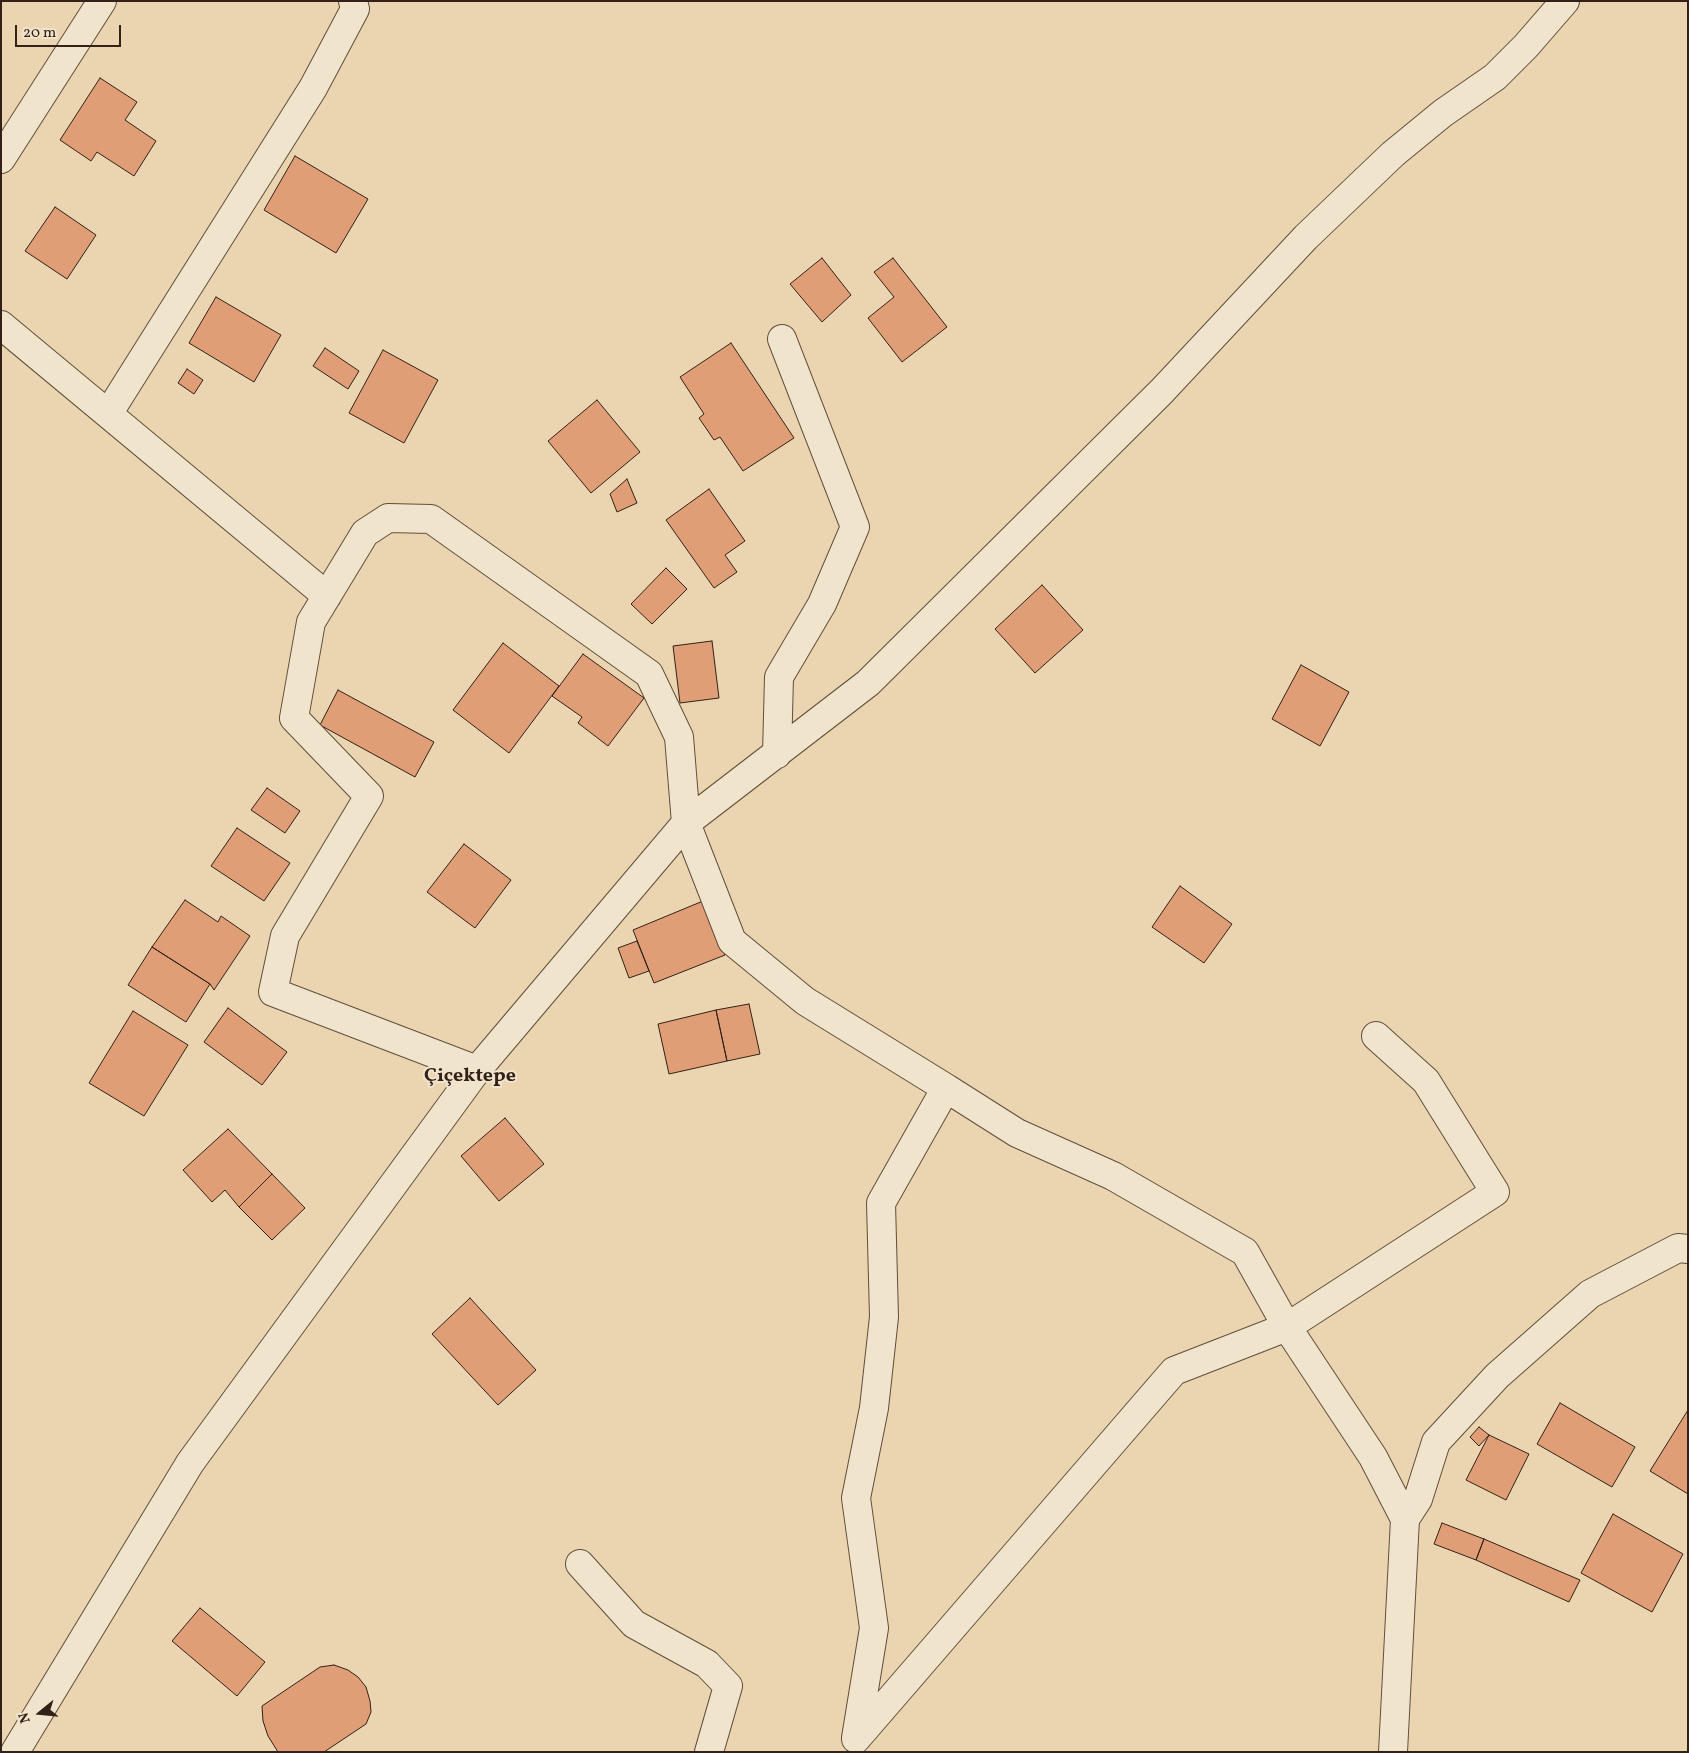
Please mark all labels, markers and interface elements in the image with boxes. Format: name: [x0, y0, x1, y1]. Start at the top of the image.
scale bar: [18, 15, 124, 47]
text: 20 m: [23, 23, 56, 44]
district label: Çiçektepe: [424, 1065, 516, 1089]
north arrow: [15, 1688, 65, 1738]
text: N: [15, 1710, 36, 1725]

